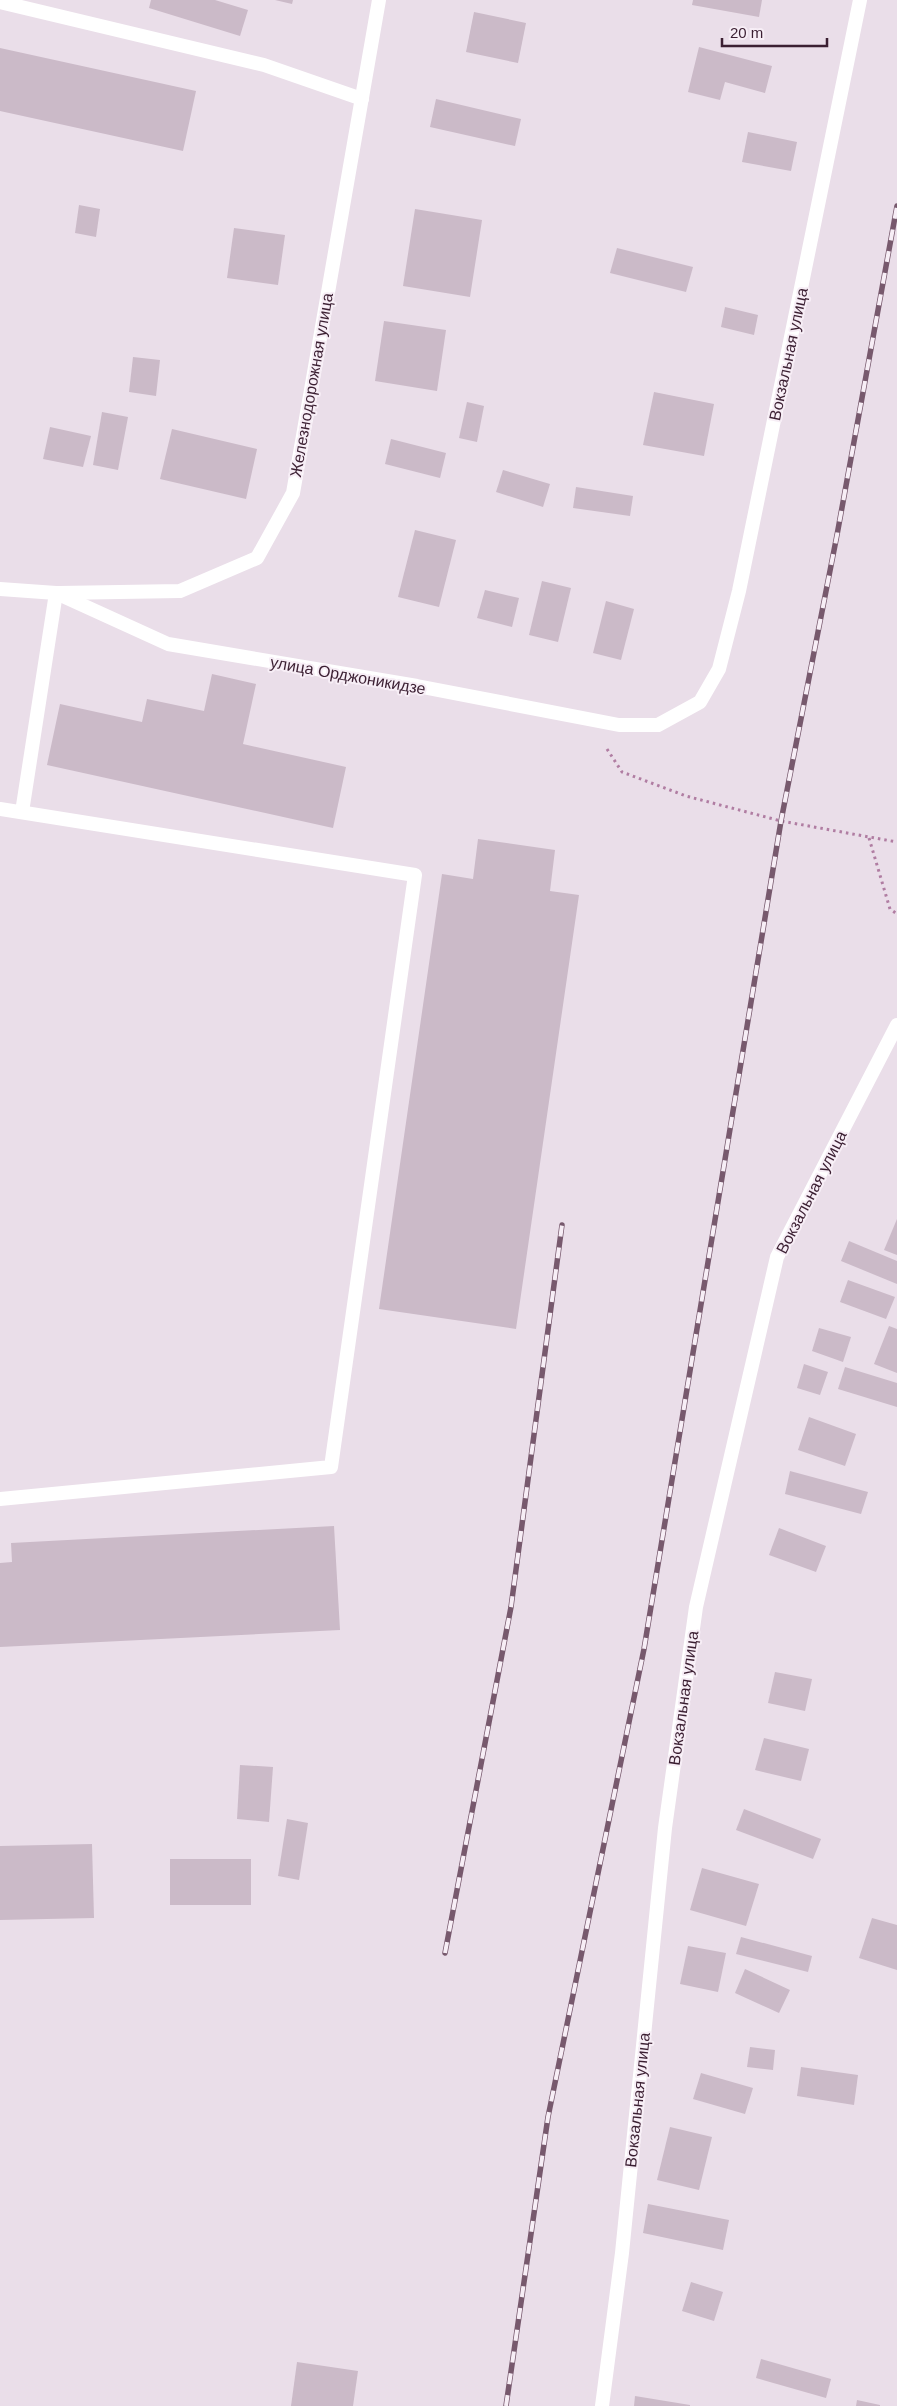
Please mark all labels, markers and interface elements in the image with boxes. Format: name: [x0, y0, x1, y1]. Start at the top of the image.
scale bar: [722, 15, 827, 47]
text: 20 m: [730, 24, 763, 41]
street label: Вокзальная улица: [766, 286, 811, 422]
street label: Железнодорожная улица: [287, 291, 336, 479]
street label: улица Орджоникидзе: [269, 653, 427, 698]
street label: Вокзальная улица: [773, 1128, 850, 1256]
street label: Вокзальная улица: [666, 1630, 701, 1766]
street label: Вокзальная улица: [622, 2032, 653, 2168]

